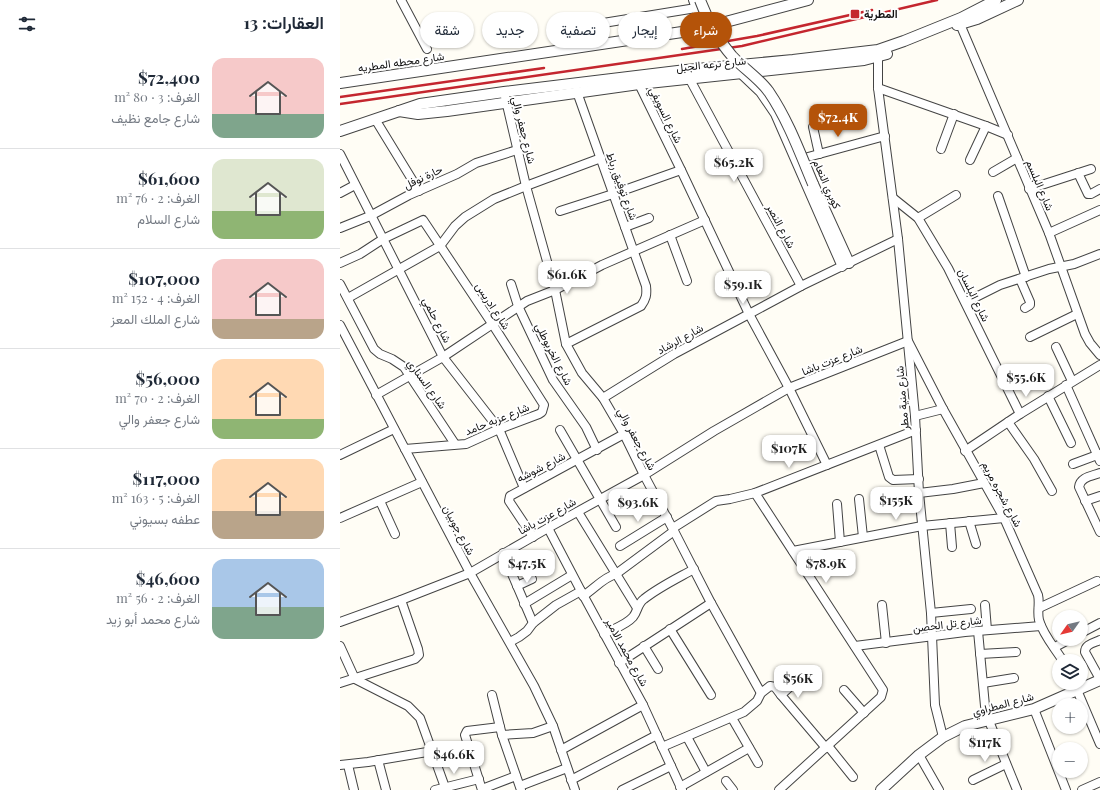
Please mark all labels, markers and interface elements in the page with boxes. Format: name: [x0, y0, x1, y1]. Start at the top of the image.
place label: المطرية: [864, 6, 898, 21]
marker: المطرية: [849, 8, 861, 20]
text: العقارات: 13: [243, 11, 324, 33]
chip: شقة: [420, 12, 474, 48]
chip: جديد: [482, 12, 538, 48]
chip: تصفية: [546, 12, 610, 48]
chip: إيجار: [618, 12, 672, 48]
chip: شراء: [680, 12, 732, 48]
icon: filters: [16, 13, 38, 35]
street label: شارع محطه المطريه: [357, 48, 445, 76]
street label: شارع ترعه الجبل: [675, 52, 747, 76]
text: $72,400: [138, 66, 200, 88]
icon: home: [244, 74, 292, 122]
street label: شارع السويفي: [644, 84, 687, 147]
text: الغرف: 3 · 80 m²: [114, 88, 200, 105]
street label: شارع جعفر والي: [506, 95, 540, 166]
pin: $72.4K: [805, 104, 871, 138]
text: $72.4K: [818, 108, 858, 125]
text: شارع جامع نظيف: [111, 109, 200, 126]
pin: $65.2K: [701, 149, 767, 183]
street label: شارع توفيق رباط: [602, 150, 642, 222]
text: $65.2K: [714, 153, 754, 170]
street label: كوبري النعام: [807, 157, 845, 212]
street label: شارع البلسم: [1022, 157, 1058, 213]
street label: حارة نوفل: [401, 161, 445, 192]
text: $61,600: [138, 167, 200, 189]
icon: home: [244, 175, 292, 223]
text: الغرف: 2 · 76 m²: [116, 189, 200, 206]
street label: شارع النصر: [762, 200, 799, 251]
text: شارع السلام: [137, 210, 200, 227]
pin: $61.6K: [534, 261, 600, 295]
text: $61.6K: [547, 265, 587, 282]
street label: شارع البلسان: [954, 266, 994, 325]
text: $107,000: [128, 267, 200, 289]
pin: $59.1K: [710, 271, 776, 305]
icon: home: [244, 275, 292, 323]
text: $59.1K: [724, 275, 762, 292]
street label: شارع ادريس: [472, 279, 514, 333]
text: الغرف: 4 · 152 m²: [112, 289, 200, 306]
street label: شارع حلمي: [417, 294, 455, 347]
text: شارع الملك المعز: [111, 310, 200, 327]
street label: شارع الخربوطلي: [530, 320, 577, 389]
street label: شارع الرشاد: [654, 320, 706, 358]
street label: شارع عزت باشا: [799, 340, 865, 379]
street label: شارع السناري: [402, 356, 451, 414]
pin: $55.6K: [993, 364, 1059, 398]
street label: شارع منية مطر: [891, 365, 913, 432]
text: $56,000: [135, 367, 200, 389]
text: $55.6K: [1006, 368, 1046, 385]
icon: home: [244, 375, 292, 423]
text: الغرف: 2 · 70 m²: [115, 389, 200, 406]
street label: شارع عزبه حامد: [462, 399, 532, 439]
street label: شارع جعفر والي: [612, 405, 660, 474]
text: شارع جعفر والي: [119, 410, 200, 427]
pin: $107K: [761, 435, 817, 469]
text: $107K: [771, 439, 807, 456]
street label: شارع شوشه: [514, 448, 568, 486]
street label: شارع شجره مريم: [978, 458, 1026, 530]
text: $117,000: [133, 467, 200, 489]
icon: home: [244, 475, 292, 523]
pin: $155K: [868, 487, 924, 521]
text: الغرف: 5 · 163 m²: [112, 489, 200, 506]
pin: $93.6K: [605, 489, 671, 523]
text: $155K: [879, 491, 913, 508]
street label: شارع عزت باشا: [515, 493, 579, 539]
text: $93.6K: [617, 493, 659, 510]
street label: شارع جوبيان: [439, 502, 479, 558]
text: عطفه بسيوني: [130, 510, 200, 527]
pin: $47.5K: [494, 550, 560, 584]
pin: $78.9K: [793, 550, 859, 584]
text: $47.5K: [508, 554, 546, 571]
text: $78.9K: [806, 554, 846, 571]
text: $46,600: [136, 567, 200, 589]
icon: home: [244, 575, 292, 623]
text: الغرف: 2 · 56 m²: [116, 589, 200, 606]
text: شارع محمد أبو زيد: [106, 610, 200, 627]
north arrow: [1052, 610, 1088, 646]
map controls: [1052, 610, 1088, 778]
street label: شارع تل الحصن: [912, 612, 983, 636]
street label: شارع محمد الامير: [601, 614, 653, 690]
button: layers: [1052, 654, 1088, 690]
pin: $56K: [774, 665, 822, 699]
text: $56K: [783, 669, 813, 686]
street label: شارع المطراوي: [970, 688, 1036, 722]
button: +: [1052, 698, 1088, 734]
pin: $117K: [957, 729, 1013, 763]
text: $117K: [969, 733, 1001, 750]
pin: $46.6K: [421, 741, 487, 775]
button: −: [1052, 742, 1088, 778]
text: $46.6K: [433, 745, 475, 762]

